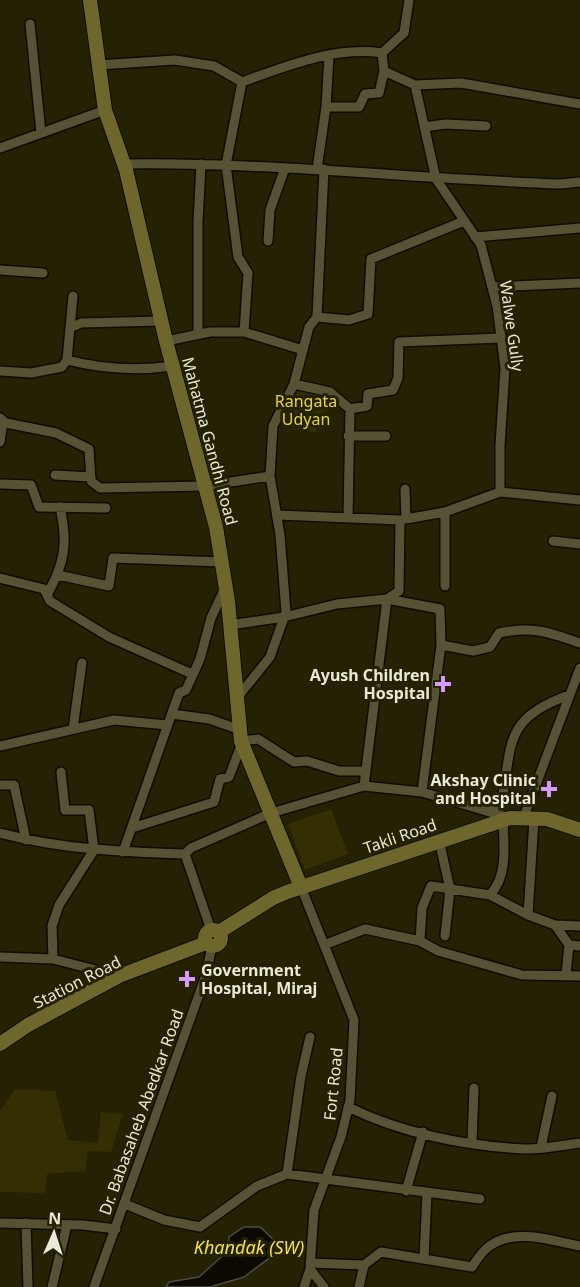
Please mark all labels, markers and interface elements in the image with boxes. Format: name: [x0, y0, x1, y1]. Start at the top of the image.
street label: Walwe Gully: [495, 279, 529, 374]
street label: Mahatma Gandhi Road: [177, 355, 243, 527]
park label: Rangata Udyan: [275, 390, 337, 430]
place label: Ayush Children Hospital: [310, 664, 430, 704]
marker: Ayush Children Hospital: [434, 675, 452, 693]
place label: Akshay Clinic and Hospital: [430, 769, 536, 809]
marker: Akshay Clinic and Hospital: [540, 780, 558, 798]
street label: Takli Road: [360, 813, 440, 859]
street label: Station Road: [29, 950, 125, 1014]
place label: Government Hospital, Miraj: [201, 959, 317, 999]
marker: Government Hospital, Miraj: [178, 970, 196, 988]
street label: Dr. Babasaheb Abedkar Road: [93, 1006, 189, 1218]
street label: Fort Road: [318, 1047, 348, 1121]
north arrow: [24, 1203, 84, 1263]
text: N: [48, 1207, 62, 1229]
water label: Khandak (SW): [194, 1235, 304, 1259]

